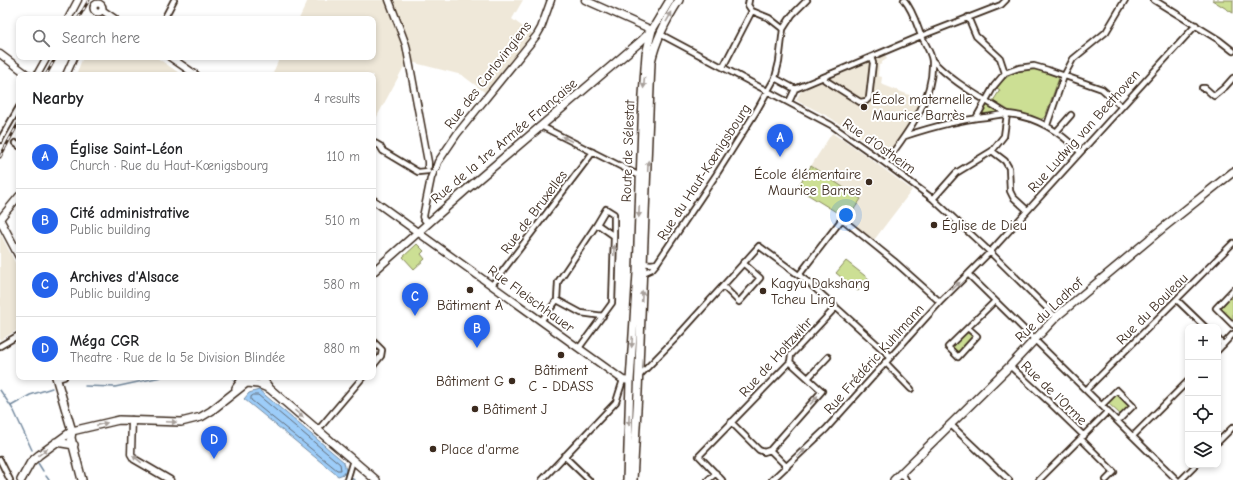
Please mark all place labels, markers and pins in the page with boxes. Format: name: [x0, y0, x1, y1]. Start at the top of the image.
place label: École maternelle Maurice Barrès: [872, 91, 972, 124]
marker: École maternelle Maurice Barrès: [859, 102, 869, 112]
pin: A: [767, 124, 793, 157]
place label: École élémentaire Maurice Barres: [754, 166, 861, 199]
marker: École élémentaire Maurice Barres: [864, 177, 874, 187]
place label: Église de Dieu: [942, 217, 1027, 234]
marker: Église de Dieu: [929, 220, 939, 230]
place label: Kagyu Dakshang Tcheu Ling: [771, 275, 870, 308]
pin: C: [402, 283, 428, 316]
marker: Bätiment A: [465, 285, 475, 295]
marker: Kagyu Dakshang Tcheu Ling: [758, 286, 768, 296]
place label: Bätiment A: [437, 297, 503, 314]
pin: B: [464, 315, 490, 348]
marker: Bâtiment C - DDASS: [556, 350, 566, 360]
place label: Bâtiment C - DDASS: [529, 362, 594, 395]
place label: Bâtiment G: [436, 373, 504, 390]
marker: Bâtiment G: [507, 376, 517, 386]
place label: Bâtiment J: [483, 401, 548, 418]
marker: Bâtiment J: [470, 404, 480, 414]
pin: D: [201, 426, 227, 459]
place label: Place d'arme: [441, 441, 519, 458]
marker: Place d'arme: [428, 444, 438, 454]

